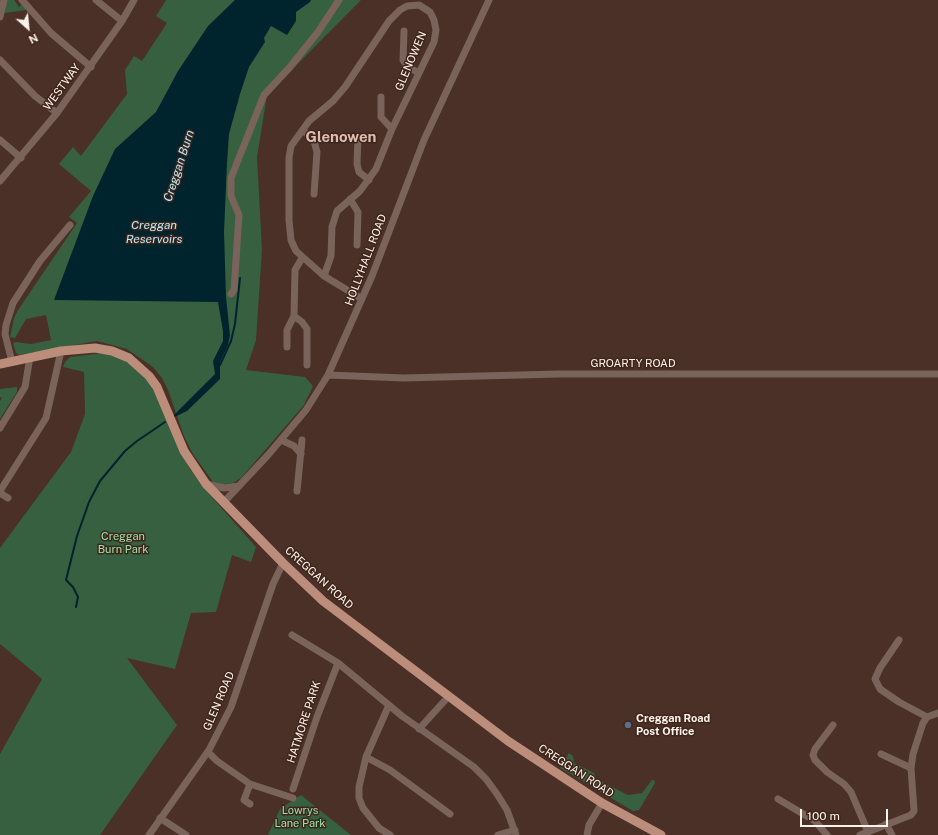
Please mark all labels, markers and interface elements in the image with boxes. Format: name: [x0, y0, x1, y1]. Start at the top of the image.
north arrow: [8, 8, 48, 48]
street label: GLENOWEN: [393, 29, 429, 93]
text: N: [27, 31, 40, 46]
street label: WESTWAY: [41, 61, 83, 113]
water label: Creggan Burn: [161, 128, 197, 204]
district label: Glenowen: [306, 128, 376, 146]
street label: HOLLYHALL ROAD: [342, 212, 390, 308]
water label: Creggan Reservoirs: [126, 218, 182, 246]
street label: GROARTY ROAD: [590, 357, 676, 371]
park label: Creggan Burn Park: [98, 530, 148, 556]
street label: CREGGAN ROAD: [282, 544, 356, 612]
street label: GLEN ROAD: [201, 670, 237, 732]
street label: HATMORE PARK: [284, 679, 324, 765]
place label: Creggan Road Post Office: [636, 712, 710, 738]
marker: Creggan Road Post Office: [623, 720, 633, 730]
street label: CREGGAN ROAD: [536, 742, 616, 800]
scale bar: [802, 801, 890, 827]
park label: Lowrys Lane Park: [275, 804, 325, 830]
text: 100 m: [807, 809, 840, 823]

